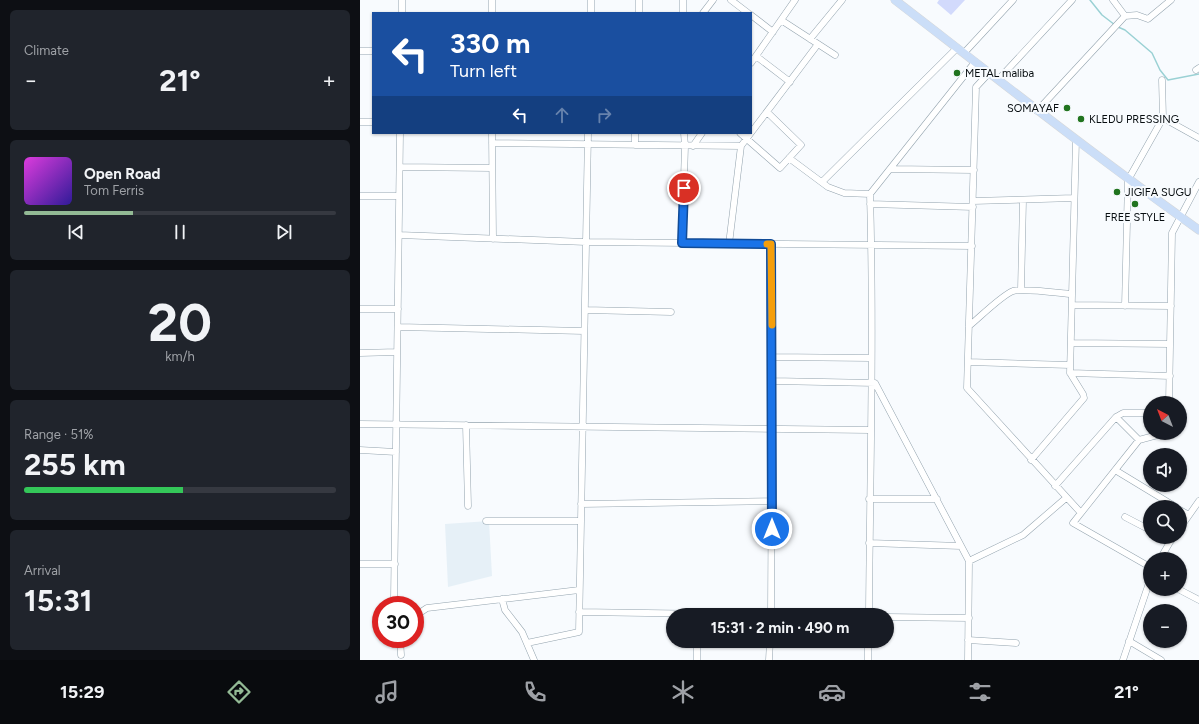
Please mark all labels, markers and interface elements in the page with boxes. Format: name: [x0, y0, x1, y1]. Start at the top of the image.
text: 330 m: [450, 26, 530, 60]
icon: left: [384, 28, 436, 80]
text: Climate: [24, 43, 69, 58]
text: Turn left: [450, 60, 517, 82]
text: 21°: [159, 62, 201, 99]
text: −: [24, 67, 38, 94]
text: +: [322, 67, 336, 94]
place label: METAL maliba: [965, 67, 1034, 80]
marker: METAL maliba: [952, 68, 962, 78]
place label: SOMAYAF: [1007, 102, 1059, 115]
marker: SOMAYAF: [1062, 103, 1072, 113]
icon: left: [509, 104, 531, 126]
icon: ahead: [551, 104, 573, 126]
icon: right: [593, 104, 615, 126]
place label: KLEDU PRESSING: [1089, 113, 1179, 126]
marker: KLEDU PRESSING: [1076, 114, 1086, 124]
text: Open Road: [84, 165, 161, 183]
pin: [667, 171, 701, 205]
icon: arrive: [673, 177, 695, 199]
text: Tom Ferris: [84, 183, 144, 198]
place label: JIGIFA SUGU: [1125, 186, 1192, 199]
marker: JIGIFA SUGU: [1112, 187, 1122, 197]
marker: FREE STYLE: [1130, 199, 1140, 209]
place label: FREE STYLE: [1105, 211, 1165, 224]
icon: previous: [65, 221, 87, 243]
icon: pause: [169, 221, 191, 243]
icon: next: [273, 221, 295, 243]
text: 20: [148, 292, 212, 354]
text: km/h: [165, 349, 195, 364]
north arrow: [1143, 396, 1187, 440]
map controls: [1143, 396, 1187, 648]
text: Range · 51%: [24, 427, 94, 442]
text: 255 km: [24, 446, 126, 483]
button: sound: [1143, 448, 1187, 492]
button: search: [1143, 500, 1187, 544]
position arrow: [751, 508, 793, 550]
button: +: [1143, 552, 1187, 596]
text: Arrival: [24, 563, 61, 578]
text: 15:31: [24, 582, 92, 619]
speed limit sign: 30: [372, 596, 424, 648]
button: −: [1143, 604, 1187, 648]
text: 15:31 · 2 min · 490 m: [711, 619, 849, 637]
icon: directions: [225, 678, 253, 706]
icon: music: [373, 678, 401, 706]
icon: phone: [521, 678, 549, 706]
icon: climate: [669, 678, 697, 706]
icon: car: [818, 678, 846, 706]
icon: filters: [966, 678, 994, 706]
text: 15:29: [60, 681, 104, 703]
text: 21°: [1114, 681, 1139, 703]

